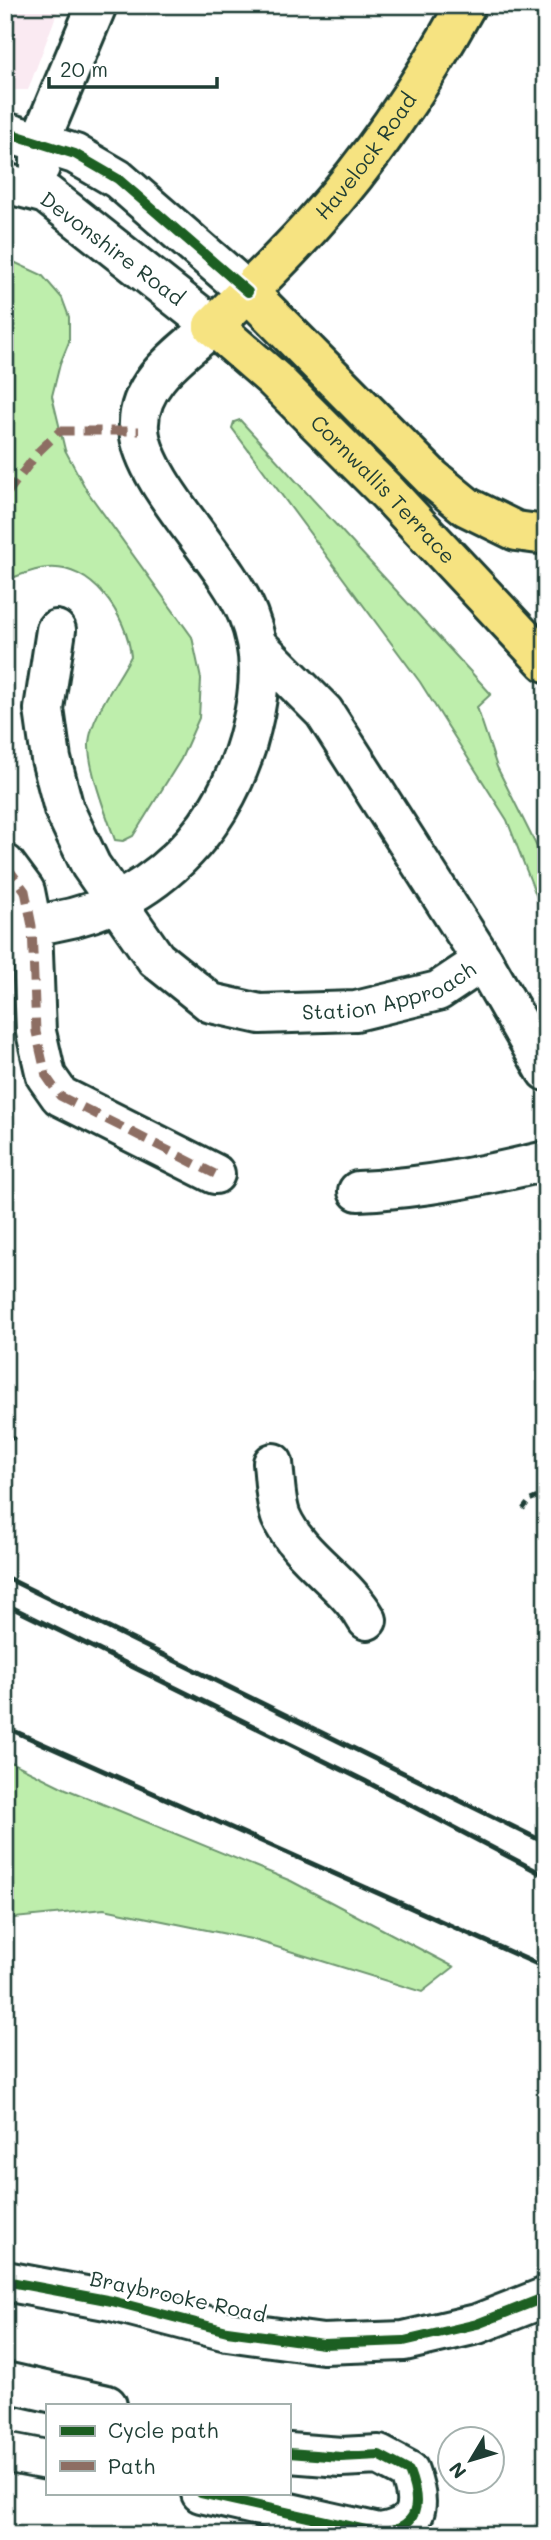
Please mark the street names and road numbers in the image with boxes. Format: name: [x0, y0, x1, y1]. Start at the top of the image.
street label: Havelock Road: [308, 87, 422, 225]
street label: Devonshire Road: [35, 185, 190, 311]
street label: Cornwallis Terrace: [306, 408, 462, 569]
street label: Station Approach: [302, 955, 480, 1025]
street label: Braybrooke Road: [88, 2264, 269, 2327]

